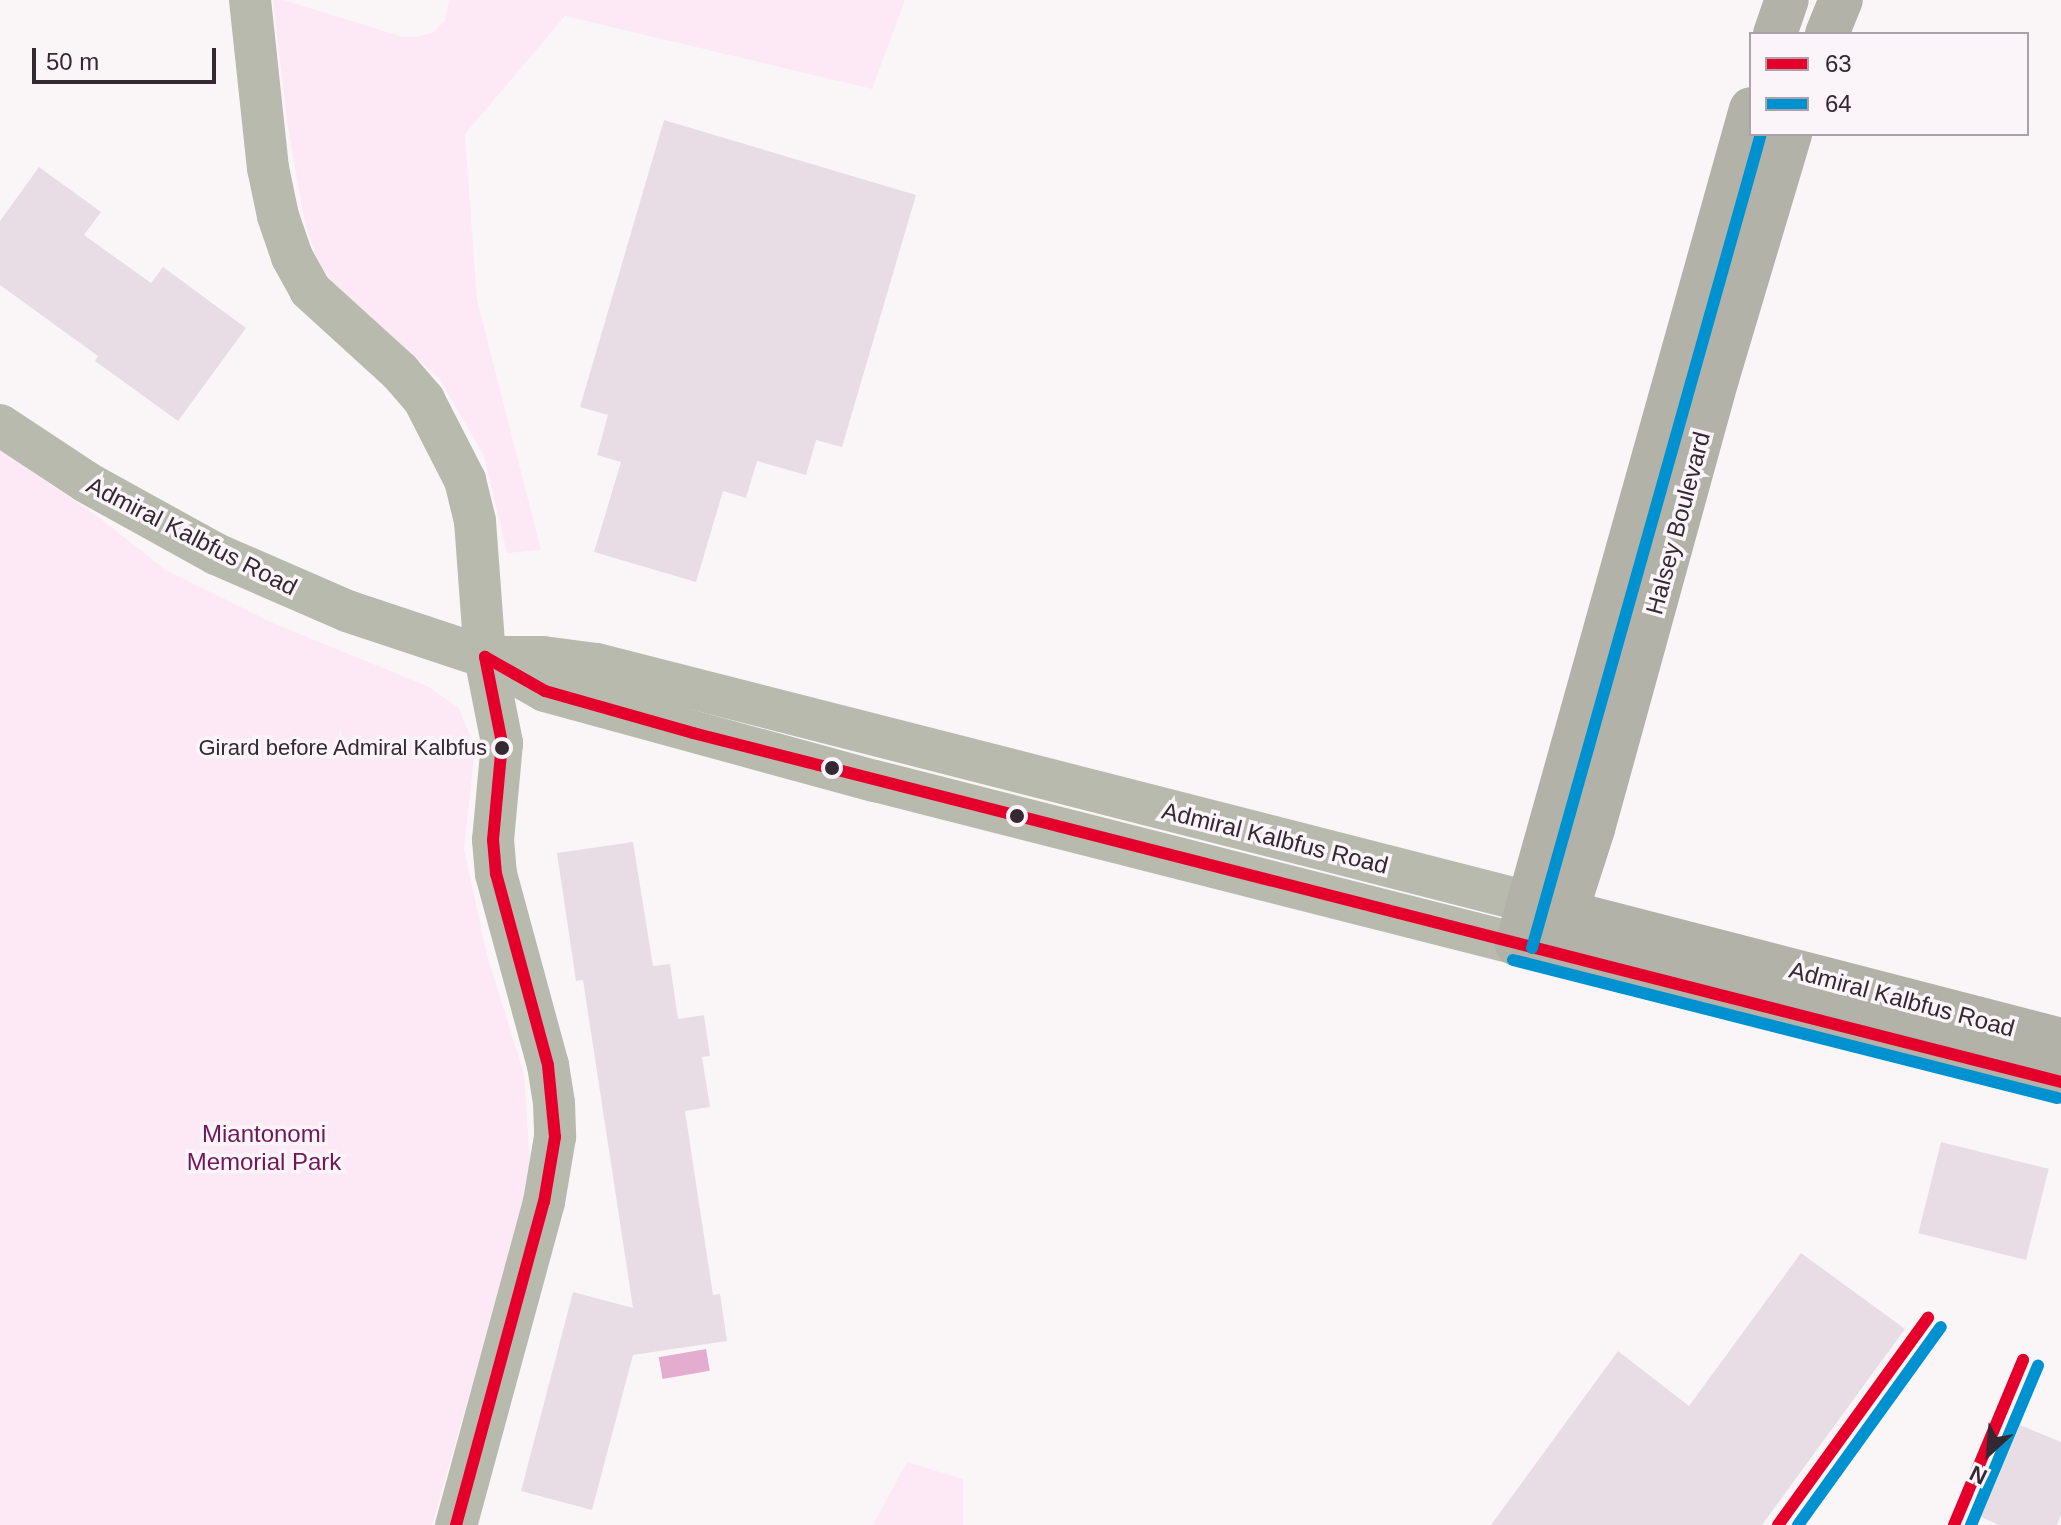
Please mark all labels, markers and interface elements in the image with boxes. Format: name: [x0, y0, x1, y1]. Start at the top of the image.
scale bar: [36, 32, 220, 82]
legend: [1749, 32, 2029, 136]
text: 50 m: [46, 48, 99, 75]
text: 63: [1825, 50, 1852, 77]
text: 64: [1825, 90, 1852, 117]
street label: Halsey Boulevard: [1640, 428, 1716, 618]
street label: Admiral Kalbfus Road: [82, 470, 302, 602]
place label: Girard before Admiral Kalbfus: [197, 735, 487, 761]
marker: Girard before Admiral Kalbfus: [494, 740, 510, 756]
unlabelled marker: [824, 760, 840, 776]
street label: Admiral Kalbfus Road: [1159, 796, 1391, 880]
unlabelled marker: [1009, 808, 1025, 824]
street label: Admiral Kalbfus Road: [1786, 955, 2018, 1043]
park label: Miantonomi Memorial Park: [187, 1120, 341, 1176]
north arrow: [1949, 1413, 2029, 1493]
text: N: [1966, 1460, 1991, 1490]

